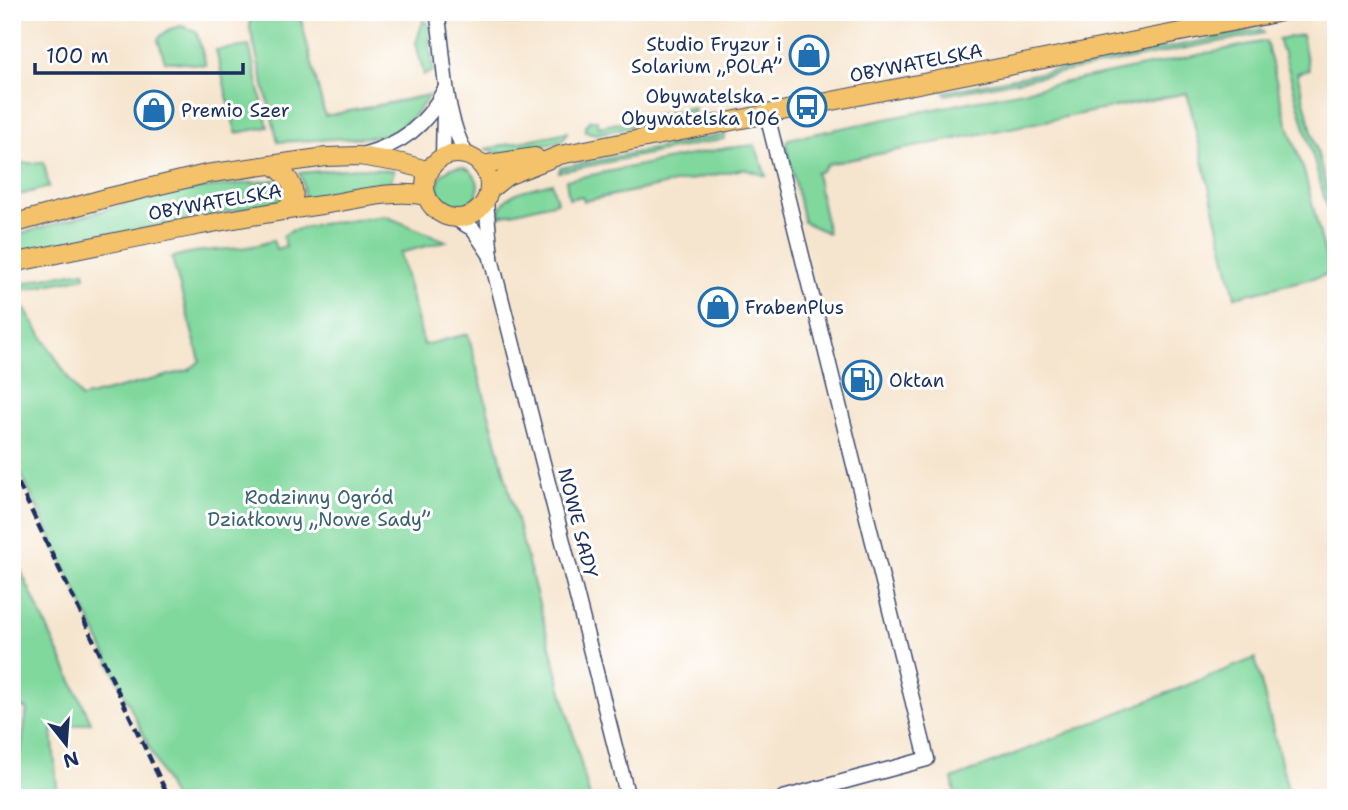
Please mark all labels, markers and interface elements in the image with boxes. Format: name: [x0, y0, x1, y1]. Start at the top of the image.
scale bar: [35, 32, 243, 76]
place label: Studio Fryzur i Solarium „POLA”: [631, 32, 783, 79]
shop icon: Studio Fryzur i Solarium „POLA”: [788, 34, 830, 76]
street label: OBYWATELSKA: [847, 38, 985, 88]
text: 100 m: [46, 42, 109, 70]
place label: Obywatelska - Obywatelska 106: [621, 84, 780, 131]
bus stop icon: Obywatelska - Obywatelska 106: [786, 86, 828, 128]
shop icon: Premio Szer: [133, 89, 175, 131]
place label: Premio Szer: [181, 98, 290, 123]
street label: OBYWATELSKA: [146, 178, 284, 226]
shop icon: FrabenPlus: [697, 286, 739, 328]
place label: FrabenPlus: [745, 295, 844, 320]
fuel station icon: Oktan: [841, 359, 883, 401]
place label: Oktan: [889, 368, 944, 393]
street label: NOWE SADY: [552, 465, 604, 581]
park label: Rodzinny Ogród Działkowy „Nowe Sady”: [208, 485, 431, 532]
north arrow: [32, 708, 102, 778]
text: N: [60, 746, 82, 774]

